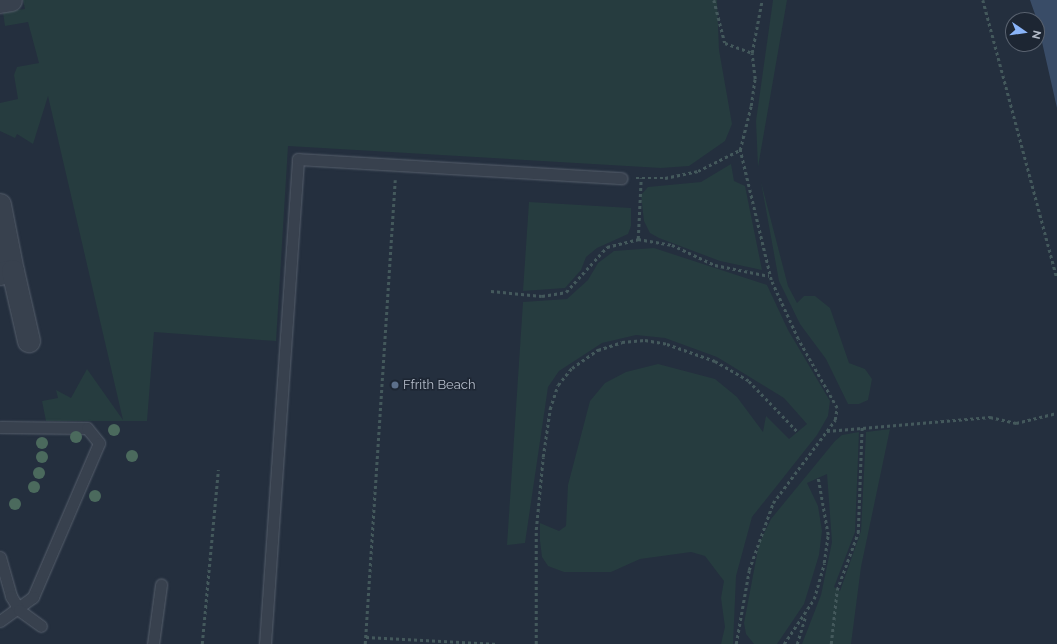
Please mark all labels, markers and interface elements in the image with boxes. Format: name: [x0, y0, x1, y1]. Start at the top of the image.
north arrow: [1005, 12, 1045, 52]
text: N: [1029, 29, 1043, 40]
place label: Ffrith Beach: [403, 377, 475, 393]
marker: Ffrith Beach: [390, 380, 400, 390]

